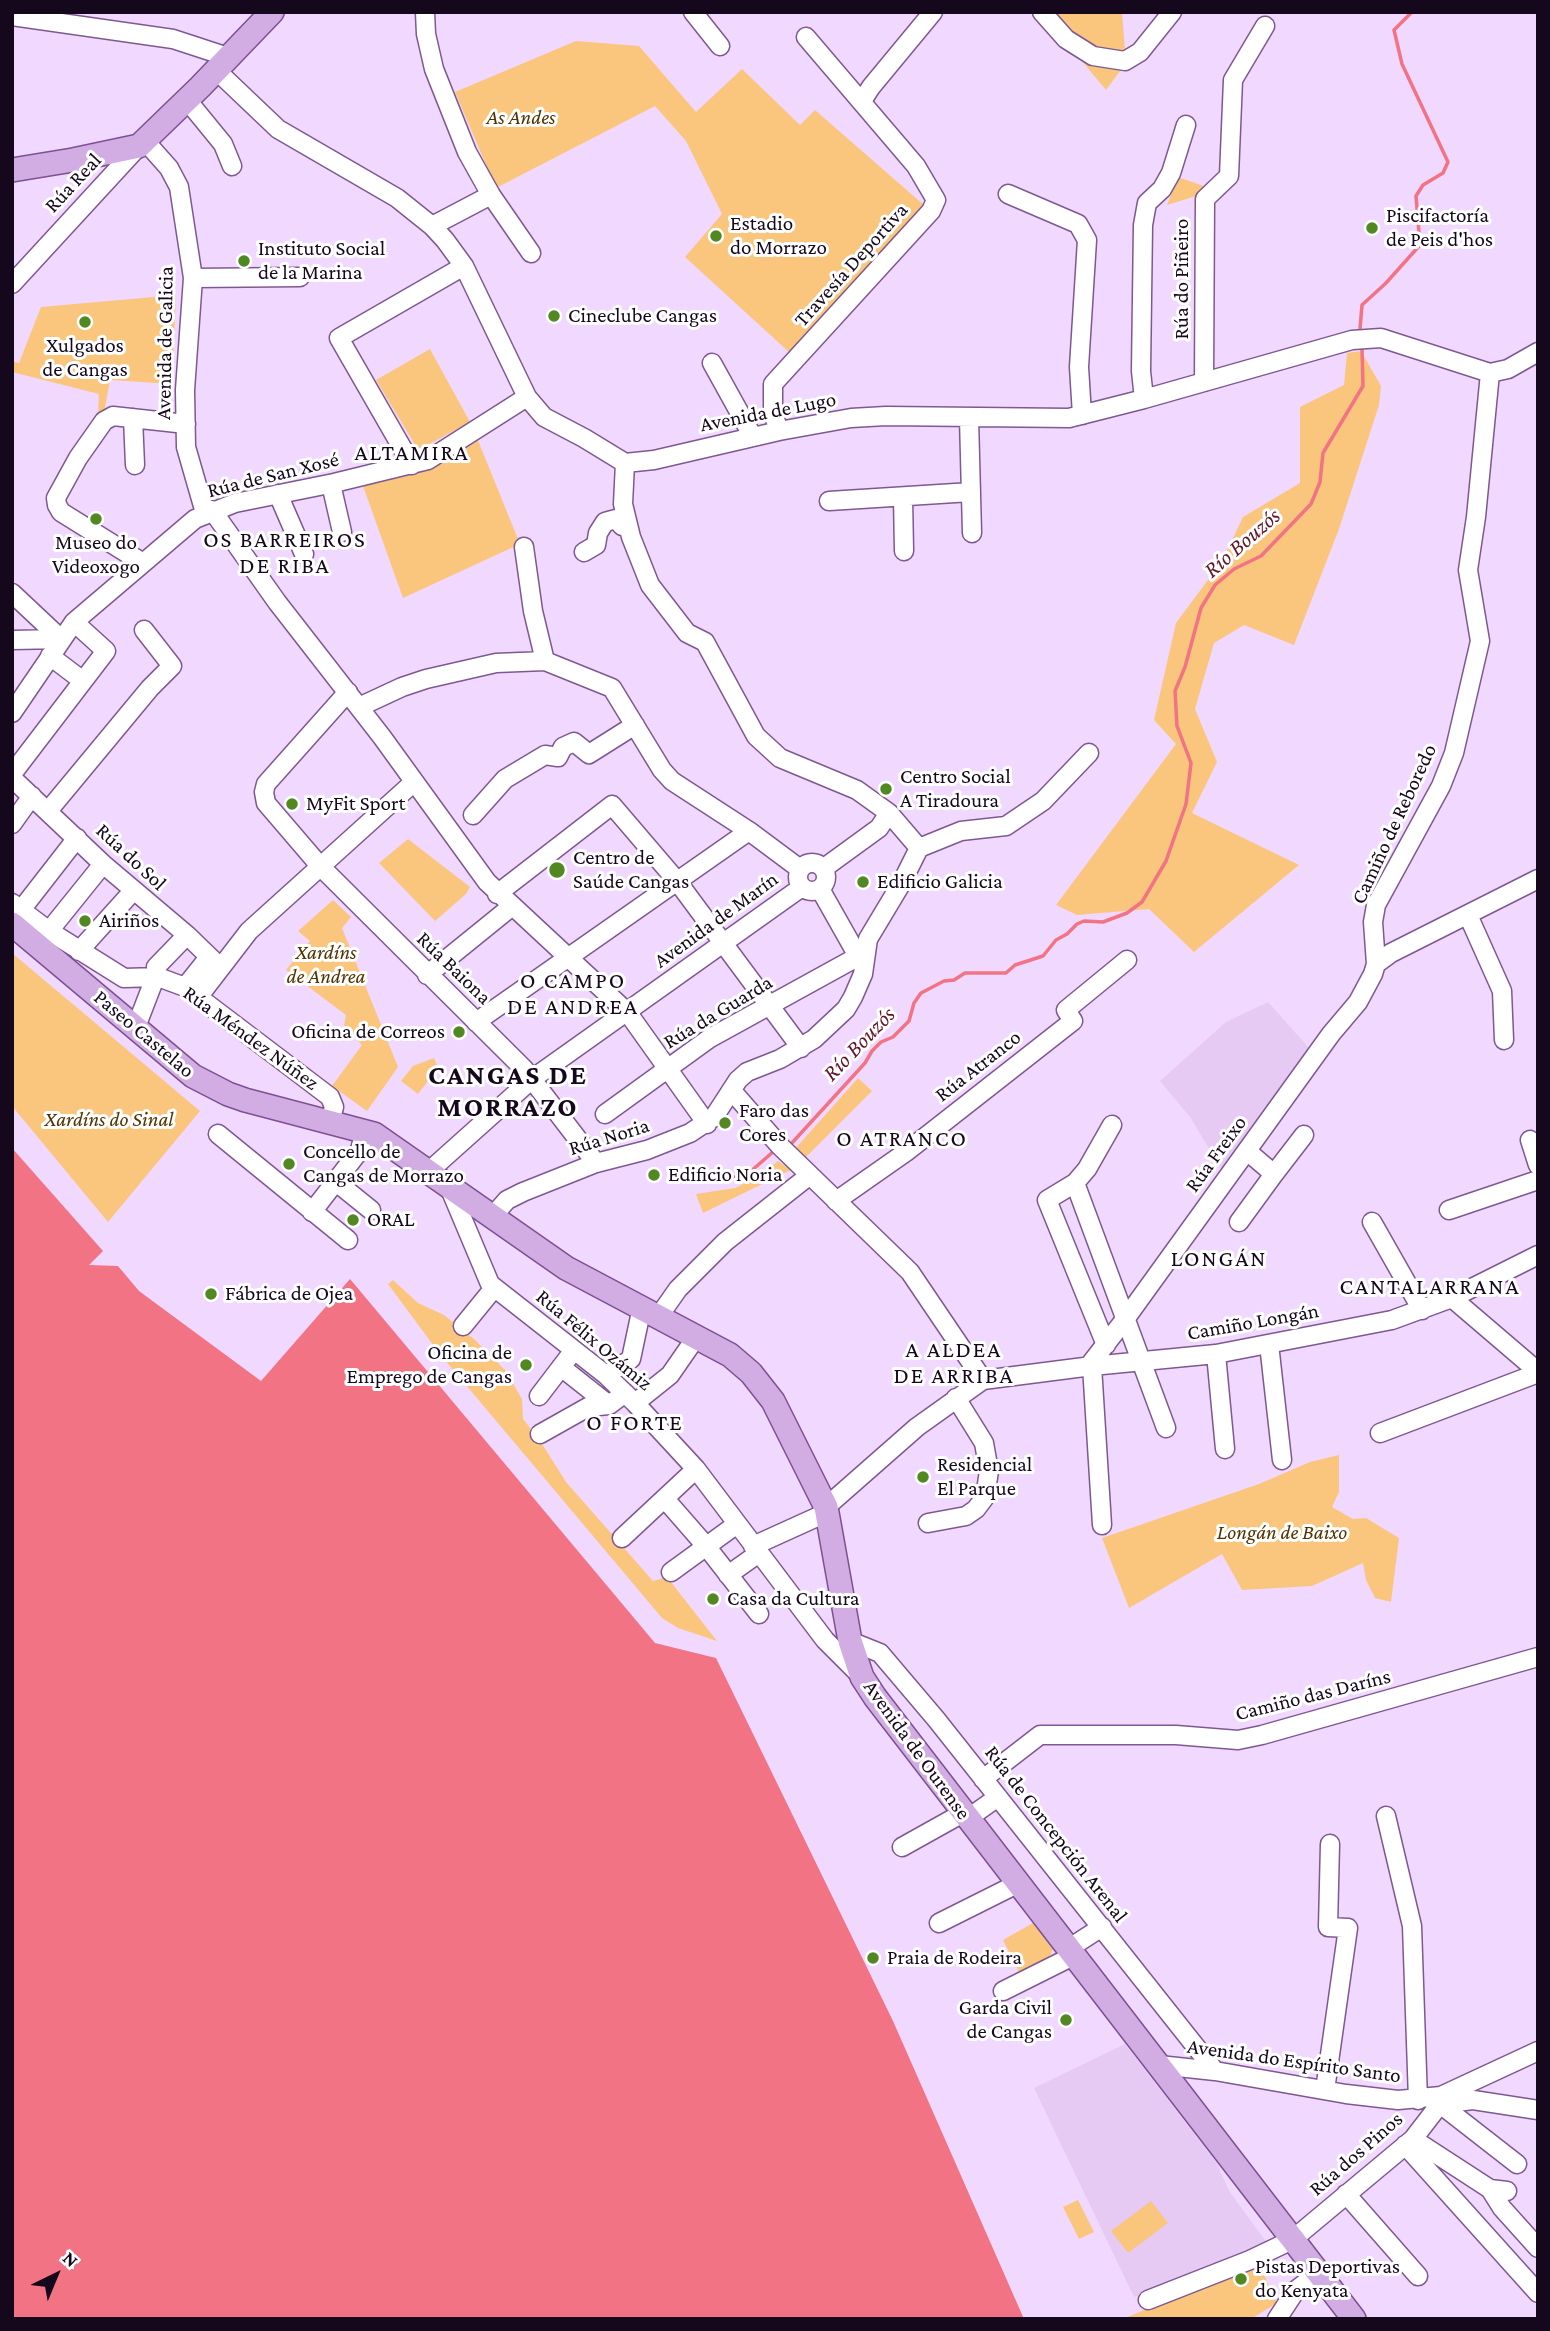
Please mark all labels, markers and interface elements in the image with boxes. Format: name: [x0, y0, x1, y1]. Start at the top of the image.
park label: As Andes: [486, 105, 556, 131]
street label: Rúa Real: [39, 148, 107, 218]
street label: Travesía Deportiva: [789, 198, 913, 332]
place label: Piscifactoría de Peis d'hos: [1386, 203, 1493, 253]
place label: Estadio do Morrazo: [730, 211, 827, 261]
street label: Rúa do Piñeiro: [1169, 218, 1195, 340]
marker: Piscifactoría de Peis d'hos: [1364, 220, 1380, 236]
marker: Estadio do Morrazo: [708, 228, 724, 244]
place label: Instituto Social de la Marina: [258, 236, 385, 286]
marker: Instituto Social de la Marina: [236, 253, 252, 269]
street label: Avenida de Galicia: [151, 266, 179, 420]
place label: Cineclube Cangas: [568, 303, 717, 329]
marker: Cineclube Cangas: [546, 308, 562, 324]
marker: Xulgados de Cangas: [77, 314, 93, 330]
place label: Xulgados de Cangas: [42, 333, 128, 383]
street label: Avenida de Lugo: [698, 386, 838, 438]
district label: ALTAMIRA: [355, 439, 469, 467]
street label: Rúa de San Xosé: [205, 446, 341, 504]
water label: Río Bouzós: [1198, 502, 1286, 584]
marker: Museo do Videoxogo: [88, 511, 104, 527]
district label: OS BARREIROS DE RIBA: [205, 526, 365, 580]
place label: Museo do Videoxogo: [52, 530, 140, 580]
street label: Camiño de Reboredo: [1346, 740, 1442, 908]
place label: Centro Social A Tiradoura: [900, 764, 1011, 814]
marker: Centro Social A Tiradoura: [878, 781, 894, 797]
place label: MyFit Sport: [306, 791, 405, 817]
marker: MyFit Sport: [284, 796, 300, 812]
street label: Rúa do Sol: [90, 818, 172, 896]
place label: Centro de Saúde Cangas: [573, 845, 689, 895]
marker: Centro de Saúde Cangas: [547, 860, 567, 880]
street label: Avenida de Marín: [649, 867, 783, 973]
place label: Edificio Galicia: [877, 869, 1003, 895]
marker: Edificio Galicia: [855, 874, 871, 890]
place label: Airiños: [99, 908, 159, 934]
marker: Airiños: [77, 913, 93, 929]
street label: Rúa Baiona: [411, 926, 497, 1010]
park label: Xardíns de Andrea: [287, 940, 365, 990]
district label: O CAMPO DE ANDREA: [508, 967, 638, 1021]
street label: Rúa da Guarda: [659, 970, 777, 1054]
street label: Rúa Méndez Núñez: [178, 980, 324, 1096]
street label: Paseo Castelao: [89, 985, 199, 1083]
water label: Río Bouzós: [817, 1001, 901, 1087]
place label: Oficina de Correos: [291, 1019, 445, 1045]
marker: Oficina de Correos: [451, 1024, 467, 1040]
street label: Rúa Atranco: [930, 1025, 1026, 1107]
district label: CANGAS DE MORRAZO: [429, 1058, 587, 1124]
place label: Faro das Cores: [739, 1098, 809, 1148]
park label: Xardíns do Sinal: [45, 1107, 173, 1133]
street label: Rúa Freixo: [1180, 1111, 1252, 1197]
street label: Rúa Noria: [566, 1113, 652, 1161]
marker: Faro das Cores: [717, 1115, 733, 1131]
district label: O ATRANCO: [837, 1125, 967, 1153]
place label: Concello de Cangas de Morrazo: [303, 1139, 464, 1189]
marker: Concello de Cangas de Morrazo: [281, 1156, 297, 1172]
place label: Edificio Noria: [668, 1162, 783, 1188]
marker: Edificio Noria: [646, 1167, 662, 1183]
place label: ORAL: [367, 1207, 415, 1233]
marker: ORAL: [345, 1212, 361, 1228]
district label: LONGÁN: [1171, 1245, 1267, 1273]
district label: CANTALARRANA: [1341, 1273, 1519, 1301]
place label: Fábrica de Ojea: [225, 1281, 353, 1307]
street label: Rúa Félix Ozámiz: [531, 1284, 657, 1396]
marker: Fábrica de Ojea: [203, 1286, 219, 1302]
street label: Camiño Longán: [1185, 1298, 1321, 1346]
district label: A ALDEA DE ARRIBA: [895, 1336, 1013, 1390]
place label: Oficina de Emprego de Cangas: [347, 1340, 512, 1390]
marker: Oficina de Emprego de Cangas: [518, 1357, 534, 1373]
district label: O FORTE: [587, 1409, 683, 1437]
place label: Residencial El Parque: [937, 1452, 1032, 1502]
marker: Residencial El Parque: [915, 1469, 931, 1485]
park label: Longán de Baixo: [1217, 1520, 1347, 1546]
place label: Casa da Cultura: [727, 1586, 859, 1612]
marker: Casa da Cultura: [705, 1591, 721, 1607]
street label: Camiño das Daríns: [1233, 1664, 1393, 1726]
street label: Avenida de Ourense: [858, 1675, 976, 1825]
street label: Rúa de Concepción Arenal: [979, 1740, 1133, 1928]
place label: Praia de Rodeira: [887, 1945, 1022, 1971]
marker: Praia de Rodeira: [865, 1950, 881, 1966]
place label: Garda Civil de Cangas: [959, 1995, 1052, 2045]
marker: Garda Civil de Cangas: [1058, 2012, 1074, 2028]
street label: Avenida do Espírito Santo: [1186, 2034, 1402, 2088]
street label: Rúa dos Pinos: [1304, 2107, 1408, 2201]
north arrow: [21, 2240, 91, 2310]
text: N: [59, 2247, 83, 2271]
place label: Pistas Deportivas do Kenyata: [1255, 2254, 1400, 2304]
marker: Pistas Deportivas do Kenyata: [1233, 2271, 1249, 2287]

